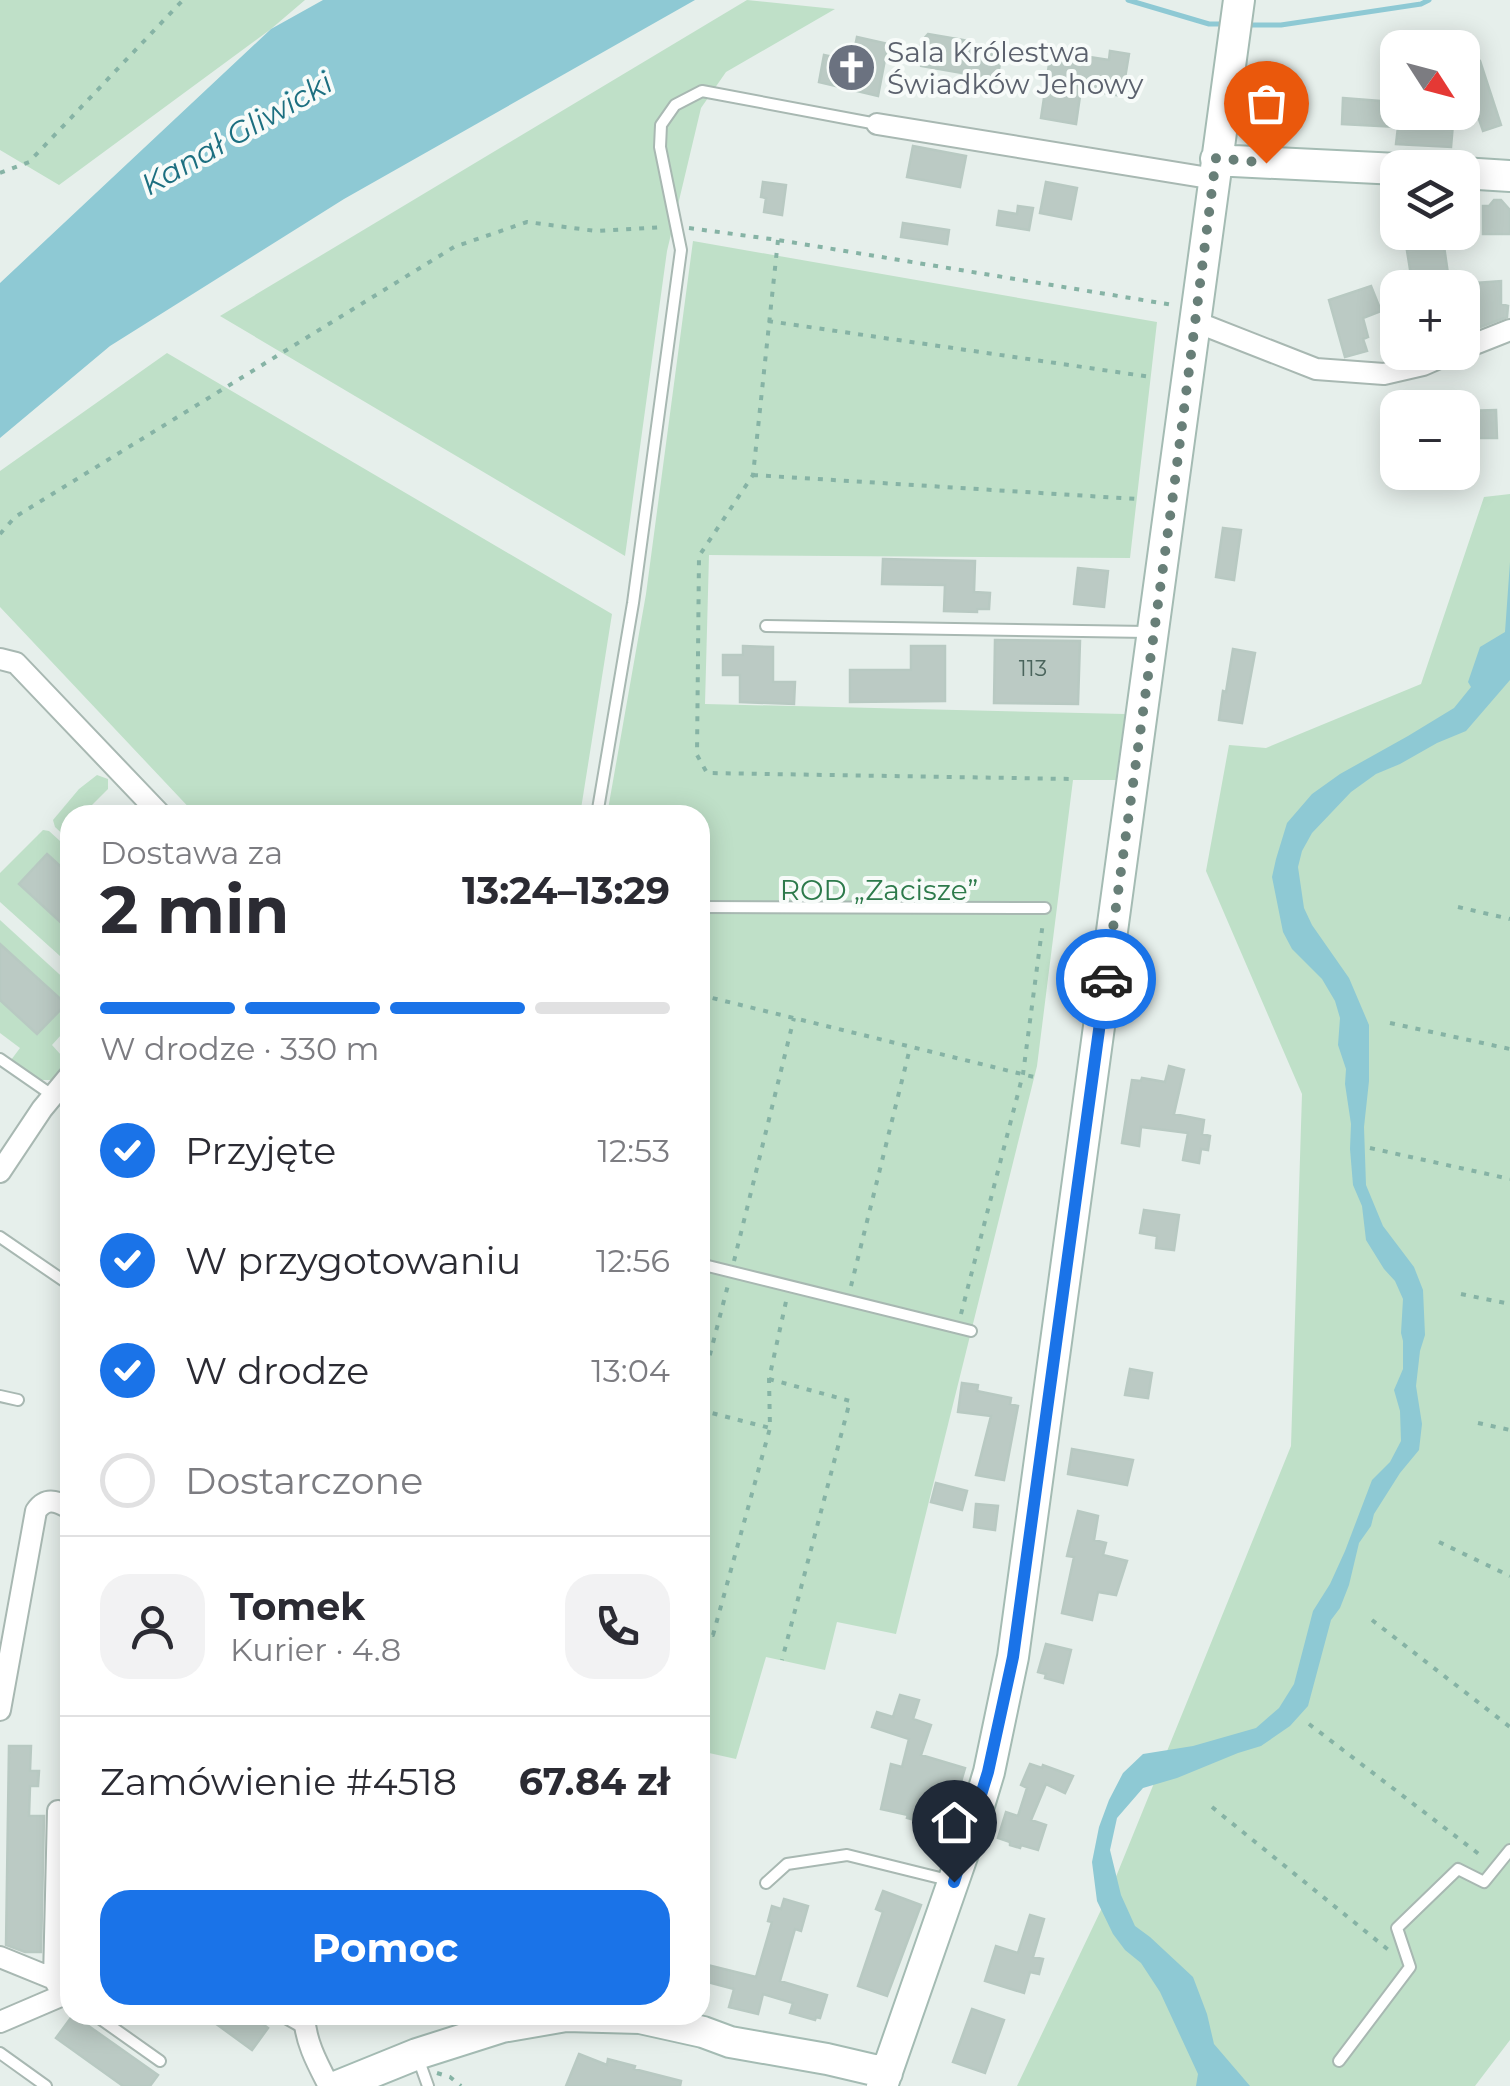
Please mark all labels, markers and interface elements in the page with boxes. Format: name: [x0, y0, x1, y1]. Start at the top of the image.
north arrow: [1380, 30, 1480, 130]
map controls: [1380, 30, 1480, 490]
place label: Sala Królestwa Świadków Jehowy: [887, 35, 1144, 101]
church icon: Sala Królestwa Świadków Jehowy: [826, 42, 878, 94]
pin: [1224, 61, 1309, 164]
water label: Kanał Gliwicki: [134, 63, 340, 203]
icon: bag: [1239, 76, 1294, 131]
button: layers: [1380, 150, 1480, 250]
button: +: [1380, 270, 1480, 370]
button: −: [1380, 390, 1480, 490]
house number: 113: [1019, 655, 1047, 682]
text: Dostawa za: [100, 833, 283, 872]
text: 13:24–13:29: [462, 867, 670, 914]
text: 2 min: [100, 870, 289, 949]
park label: ROD „Zacisze”: [780, 873, 978, 907]
courier: [1056, 929, 1156, 1029]
icon: car: [1079, 952, 1134, 1007]
text: W drodze · 330 m: [100, 1029, 380, 1068]
icon: check: [100, 1123, 155, 1178]
text: Przyjęte: [185, 1127, 336, 1174]
text: 12:53: [597, 1131, 670, 1170]
icon: check: [100, 1233, 155, 1288]
text: W przygotowaniu: [185, 1237, 521, 1284]
text: 12:56: [596, 1241, 670, 1280]
icon: check: [100, 1343, 155, 1398]
text: W drodze: [185, 1347, 369, 1394]
text: 13:04: [591, 1351, 670, 1390]
text: Dostarczone: [185, 1457, 423, 1504]
button: person: [100, 1574, 205, 1679]
button: phone: [565, 1574, 670, 1679]
text: Tomek: [230, 1583, 365, 1630]
text: Kurier · 4.8: [230, 1630, 401, 1669]
text: Zamówienie #4518: [100, 1758, 457, 1805]
text: 67.84 zł: [519, 1758, 670, 1805]
pin: [912, 1780, 997, 1883]
icon: home: [927, 1795, 982, 1850]
button: Pomoc: [100, 1890, 670, 2005]

